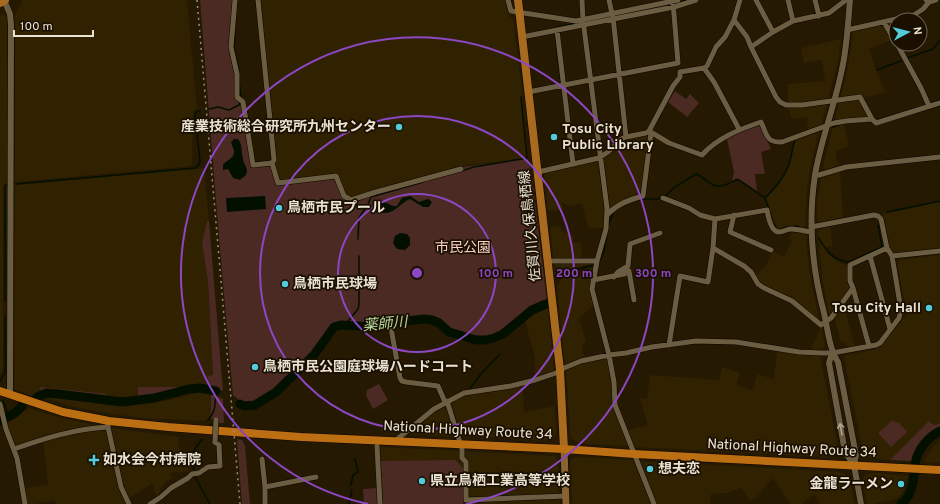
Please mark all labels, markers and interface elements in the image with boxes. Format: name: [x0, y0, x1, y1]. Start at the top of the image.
scale bar: [14, 12, 93, 38]
north arrow: [888, 12, 928, 52]
text: 100 m: [20, 19, 53, 35]
text: N: [910, 26, 924, 36]
place label: 産業技術総合研究所九州センター: [181, 118, 391, 136]
place label: Tosu City Public Library: [562, 121, 654, 154]
marker: 産業技術総合研究所九州センター: [394, 122, 404, 132]
marker: Tosu City Public Library: [549, 132, 559, 142]
street label: 佐賀川久保鳥栖線: [517, 169, 545, 283]
place label: 鳥栖市民プール: [287, 199, 385, 217]
marker: 鳥栖市民プール: [274, 203, 284, 213]
park label: 市民公園: [435, 240, 491, 257]
centre of rings: [410, 266, 424, 280]
text: 100 m: [479, 266, 513, 282]
text: 200 m: [556, 266, 592, 282]
text: 300 m: [635, 266, 671, 282]
place label: 鳥栖市民球場: [293, 275, 377, 293]
marker: 鳥栖市民球場: [280, 279, 290, 289]
place label: Tosu City Hall: [832, 300, 921, 317]
marker: Tosu City Hall: [924, 303, 934, 313]
water label: 薬師川: [362, 313, 410, 336]
place label: 鳥栖市民公園庭球場ハードコート: [263, 358, 473, 376]
marker: 鳥栖市民公園庭球場ハードコート: [250, 362, 260, 372]
street label: National Highway Route 34: [383, 418, 553, 444]
one-way arrow: [836, 423, 844, 436]
street label: National Highway Route 34: [707, 436, 877, 462]
place label: 如水会今村病院: [103, 451, 201, 469]
marker: 如水会今村病院: [88, 454, 100, 466]
place label: 想夫恋: [658, 461, 700, 478]
marker: 想夫恋: [645, 464, 655, 474]
place label: 県立鳥栖工業高等学校: [430, 472, 570, 490]
marker: 県立鳥栖工業高等学校: [417, 476, 427, 486]
place label: 金龍ラーメン: [810, 476, 893, 493]
marker: 金龍ラーメン: [896, 479, 906, 489]

